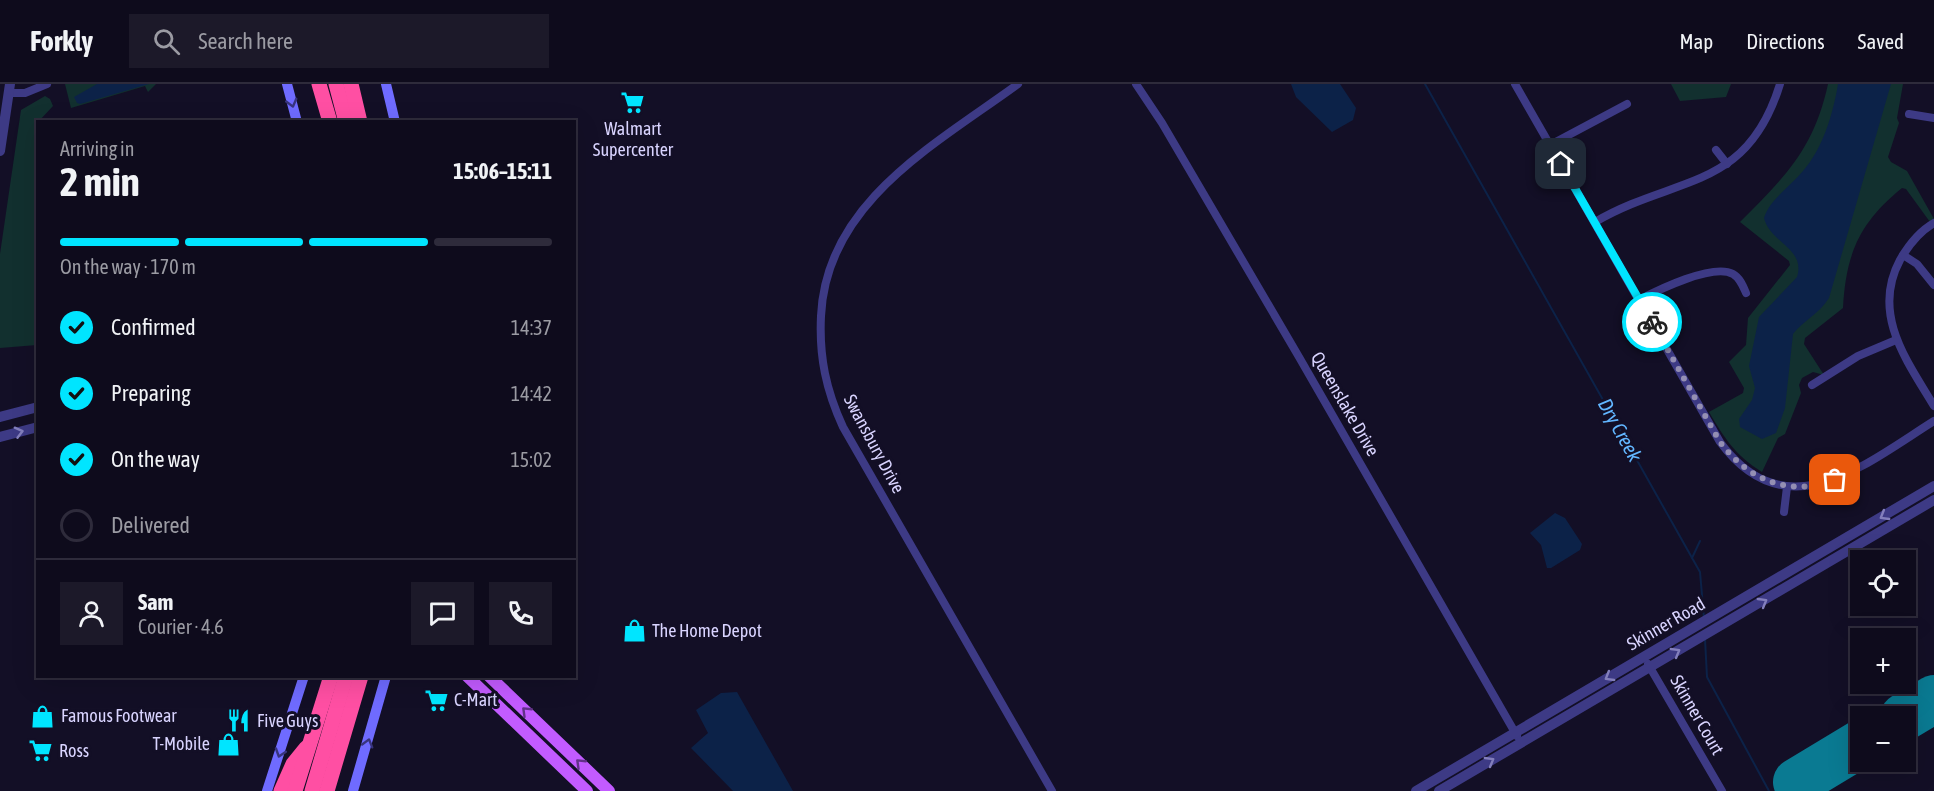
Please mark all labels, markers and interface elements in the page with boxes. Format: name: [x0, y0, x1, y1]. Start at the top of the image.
search box: [129, 14, 549, 68]
text: Forkly: [30, 25, 93, 57]
icon: search: [150, 25, 183, 58]
text: Search here: [198, 28, 293, 54]
text: Map: [1679, 29, 1713, 53]
text: Directions: [1746, 29, 1825, 53]
text: Saved: [1858, 29, 1904, 53]
supermarket icon: Walmart Supercenter: [620, 90, 646, 116]
one-way arrow: [284, 98, 297, 108]
place label: Walmart Supercenter: [593, 118, 674, 160]
text: Arriving in: [60, 137, 134, 160]
pin: [1535, 138, 1586, 189]
icon: home: [1544, 147, 1577, 180]
text: 15:06–15:11: [453, 158, 552, 184]
text: 2 min: [60, 160, 140, 204]
text: On the way · 170 m: [60, 255, 196, 278]
courier: [1622, 292, 1682, 352]
icon: bike: [1636, 306, 1669, 339]
icon: check: [60, 311, 93, 344]
text: Confirmed: [111, 314, 196, 340]
text: 14:37: [511, 316, 552, 339]
street label: Queenslake Drive: [1307, 348, 1384, 460]
icon: check: [60, 377, 93, 410]
text: Preparing: [111, 380, 191, 406]
text: 14:42: [511, 382, 552, 405]
street label: Swansbury Drive: [840, 391, 909, 497]
water label: Dry Creek: [1594, 394, 1647, 466]
one-way arrow: [13, 427, 24, 439]
icon: check: [60, 443, 93, 476]
text: On the way: [111, 446, 200, 472]
text: 15:02: [510, 448, 552, 471]
pin: [1809, 454, 1860, 505]
icon: bag: [1818, 463, 1851, 496]
one-way arrow: [1880, 509, 1890, 521]
text: Delivered: [111, 512, 190, 538]
map controls: [1850, 550, 1916, 772]
button: locate: [1850, 550, 1916, 616]
button: person: [60, 582, 123, 645]
button: chat: [411, 582, 474, 645]
button: phone: [489, 582, 552, 645]
text: Sam: [138, 589, 173, 615]
street label: Skinner Road: [1623, 593, 1709, 654]
one-way arrow: [1757, 597, 1767, 609]
text: Courier · 4.6: [138, 615, 224, 638]
shop icon: The Home Depot: [621, 618, 647, 644]
place label: The Home Depot: [652, 620, 762, 641]
button: +: [1850, 628, 1916, 694]
one-way arrow: [1670, 648, 1680, 659]
one-way arrow: [1605, 669, 1615, 681]
street label: Skinner Court: [1666, 671, 1729, 758]
supermarket icon: C-Mart: [423, 687, 449, 713]
place label: C-Mart: [454, 689, 497, 710]
shop icon: Famous Footwear: [30, 703, 56, 729]
place label: Famous Footwear: [61, 705, 177, 726]
button: −: [1850, 706, 1916, 772]
restaurant icon: Five Guys: [226, 708, 252, 734]
one-way arrow: [522, 708, 533, 719]
place label: Five Guys: [257, 710, 318, 731]
shop icon: T-Mobile: [215, 731, 241, 757]
place label: T-Mobile: [153, 733, 210, 754]
supermarket icon: Ross: [28, 738, 54, 764]
one-way arrow: [361, 738, 373, 749]
place label: Ross: [59, 740, 89, 761]
one-way arrow: [275, 747, 288, 758]
one-way arrow: [1484, 757, 1494, 769]
one-way arrow: [576, 759, 586, 770]

